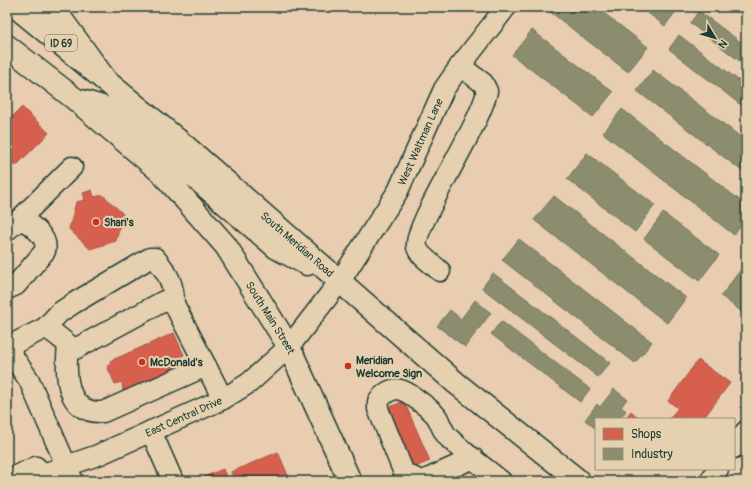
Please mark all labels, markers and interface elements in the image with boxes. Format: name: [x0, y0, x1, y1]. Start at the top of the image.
north arrow: [695, 18, 735, 58]
road number: ID 69: [45, 35, 77, 51]
text: N: [715, 37, 730, 51]
street label: West Waltman Lane: [395, 96, 446, 188]
street label: South Meridian Road: [258, 209, 336, 280]
place label: Shari's: [104, 216, 134, 229]
marker: Shari's: [91, 217, 101, 227]
street label: South Main Street: [243, 279, 298, 357]
place label: Meridian Welcome Sign: [356, 354, 422, 380]
place label: McDonald's: [150, 356, 203, 369]
marker: McDonald's: [137, 357, 147, 367]
marker: Meridian Welcome Sign: [343, 361, 353, 371]
street label: East Central Drive: [143, 394, 225, 440]
legend: [595, 418, 735, 470]
text: Shops: [631, 427, 662, 442]
text: Industry: [631, 447, 673, 462]

